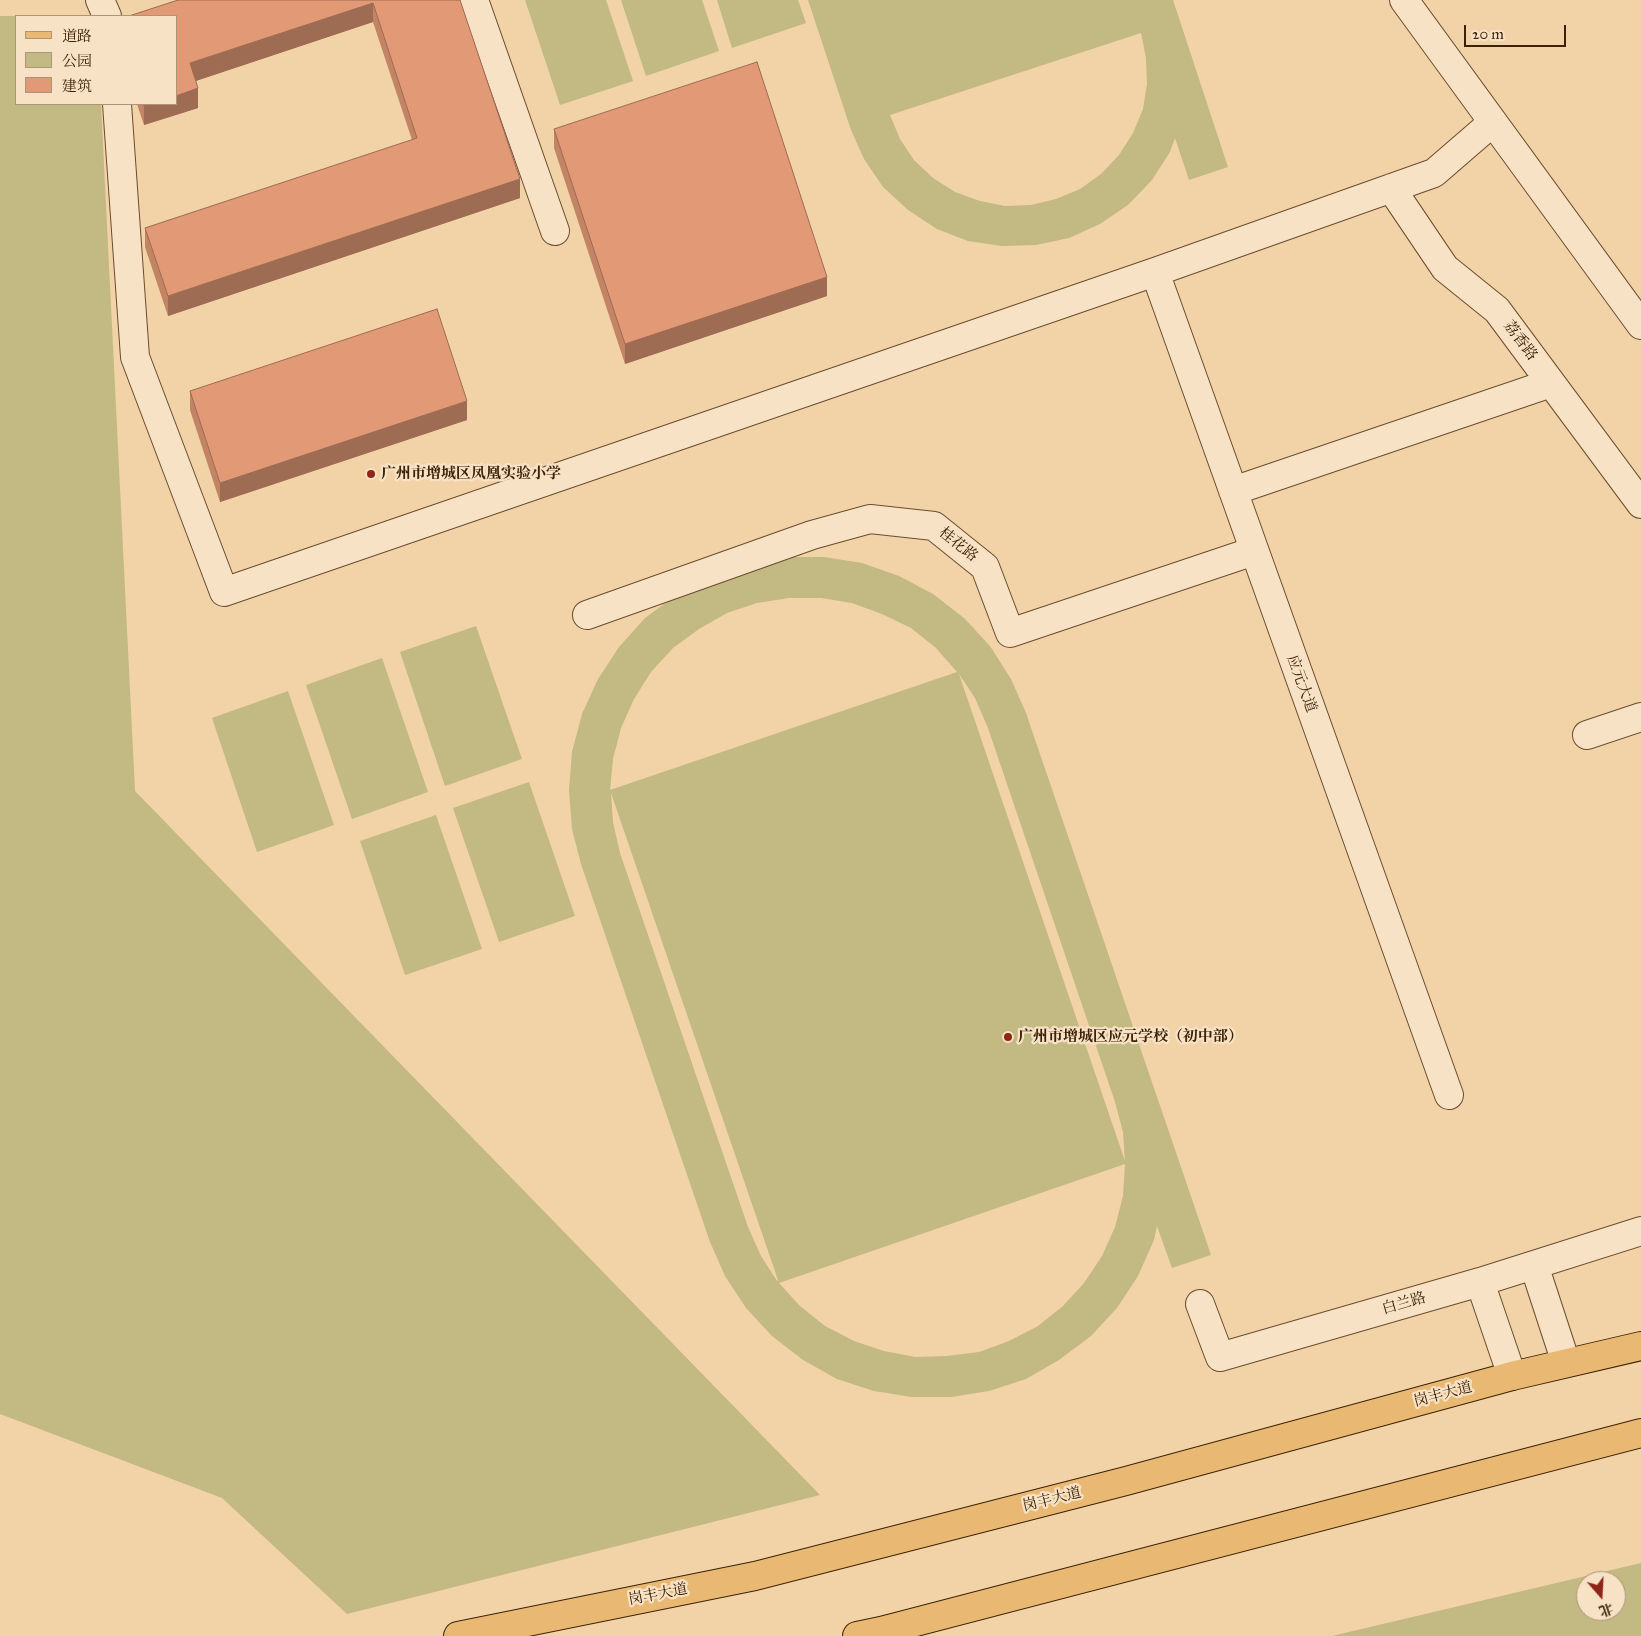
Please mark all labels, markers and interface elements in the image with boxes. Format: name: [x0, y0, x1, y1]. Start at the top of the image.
legend: [15, 15, 178, 105]
scale bar: [1466, 15, 1568, 47]
text: 20 m: [1472, 25, 1504, 43]
text: 道路: [62, 27, 92, 45]
text: 公园: [62, 52, 92, 70]
text: 建筑: [62, 77, 92, 95]
street label: 荔香路: [1499, 318, 1541, 364]
place label: 广州市增城区凤凰实验小学: [381, 465, 561, 483]
marker: 广州市增城区凤凰实验小学: [365, 468, 377, 480]
street label: 桂花路: [935, 524, 981, 566]
street label: 应元大道: [1282, 653, 1320, 715]
place label: 广州市增城区应元学校（初中部）: [1018, 1028, 1243, 1046]
marker: 广州市增城区应元学校（初中部）: [1002, 1031, 1014, 1043]
street label: 白兰路: [1380, 1289, 1428, 1319]
street label: 岗丰大道: [1412, 1379, 1474, 1411]
street label: 岗丰大道: [1021, 1484, 1083, 1516]
north arrow: [1576, 1571, 1626, 1621]
street label: 岗丰大道: [627, 1580, 689, 1610]
text: 北: [1596, 1599, 1615, 1620]

